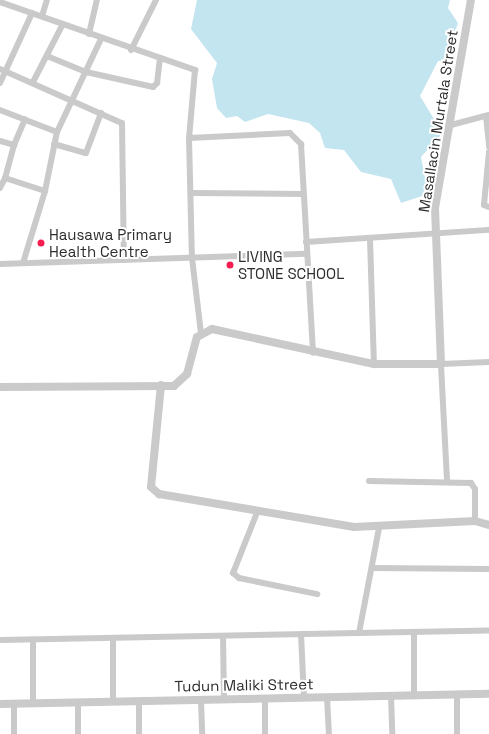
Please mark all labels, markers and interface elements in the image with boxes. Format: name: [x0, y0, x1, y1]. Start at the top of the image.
street label: Masallacin Murtala Street: [415, 28, 461, 214]
place label: Hausawa Primary Health Centre: [49, 225, 172, 260]
marker: Hausawa Primary Health Centre: [36, 238, 46, 248]
place label: LIVING STONE SCHOOL: [238, 247, 344, 282]
marker: LIVING STONE SCHOOL: [225, 260, 235, 270]
street label: Tudun Maliki Street: [174, 675, 314, 695]

